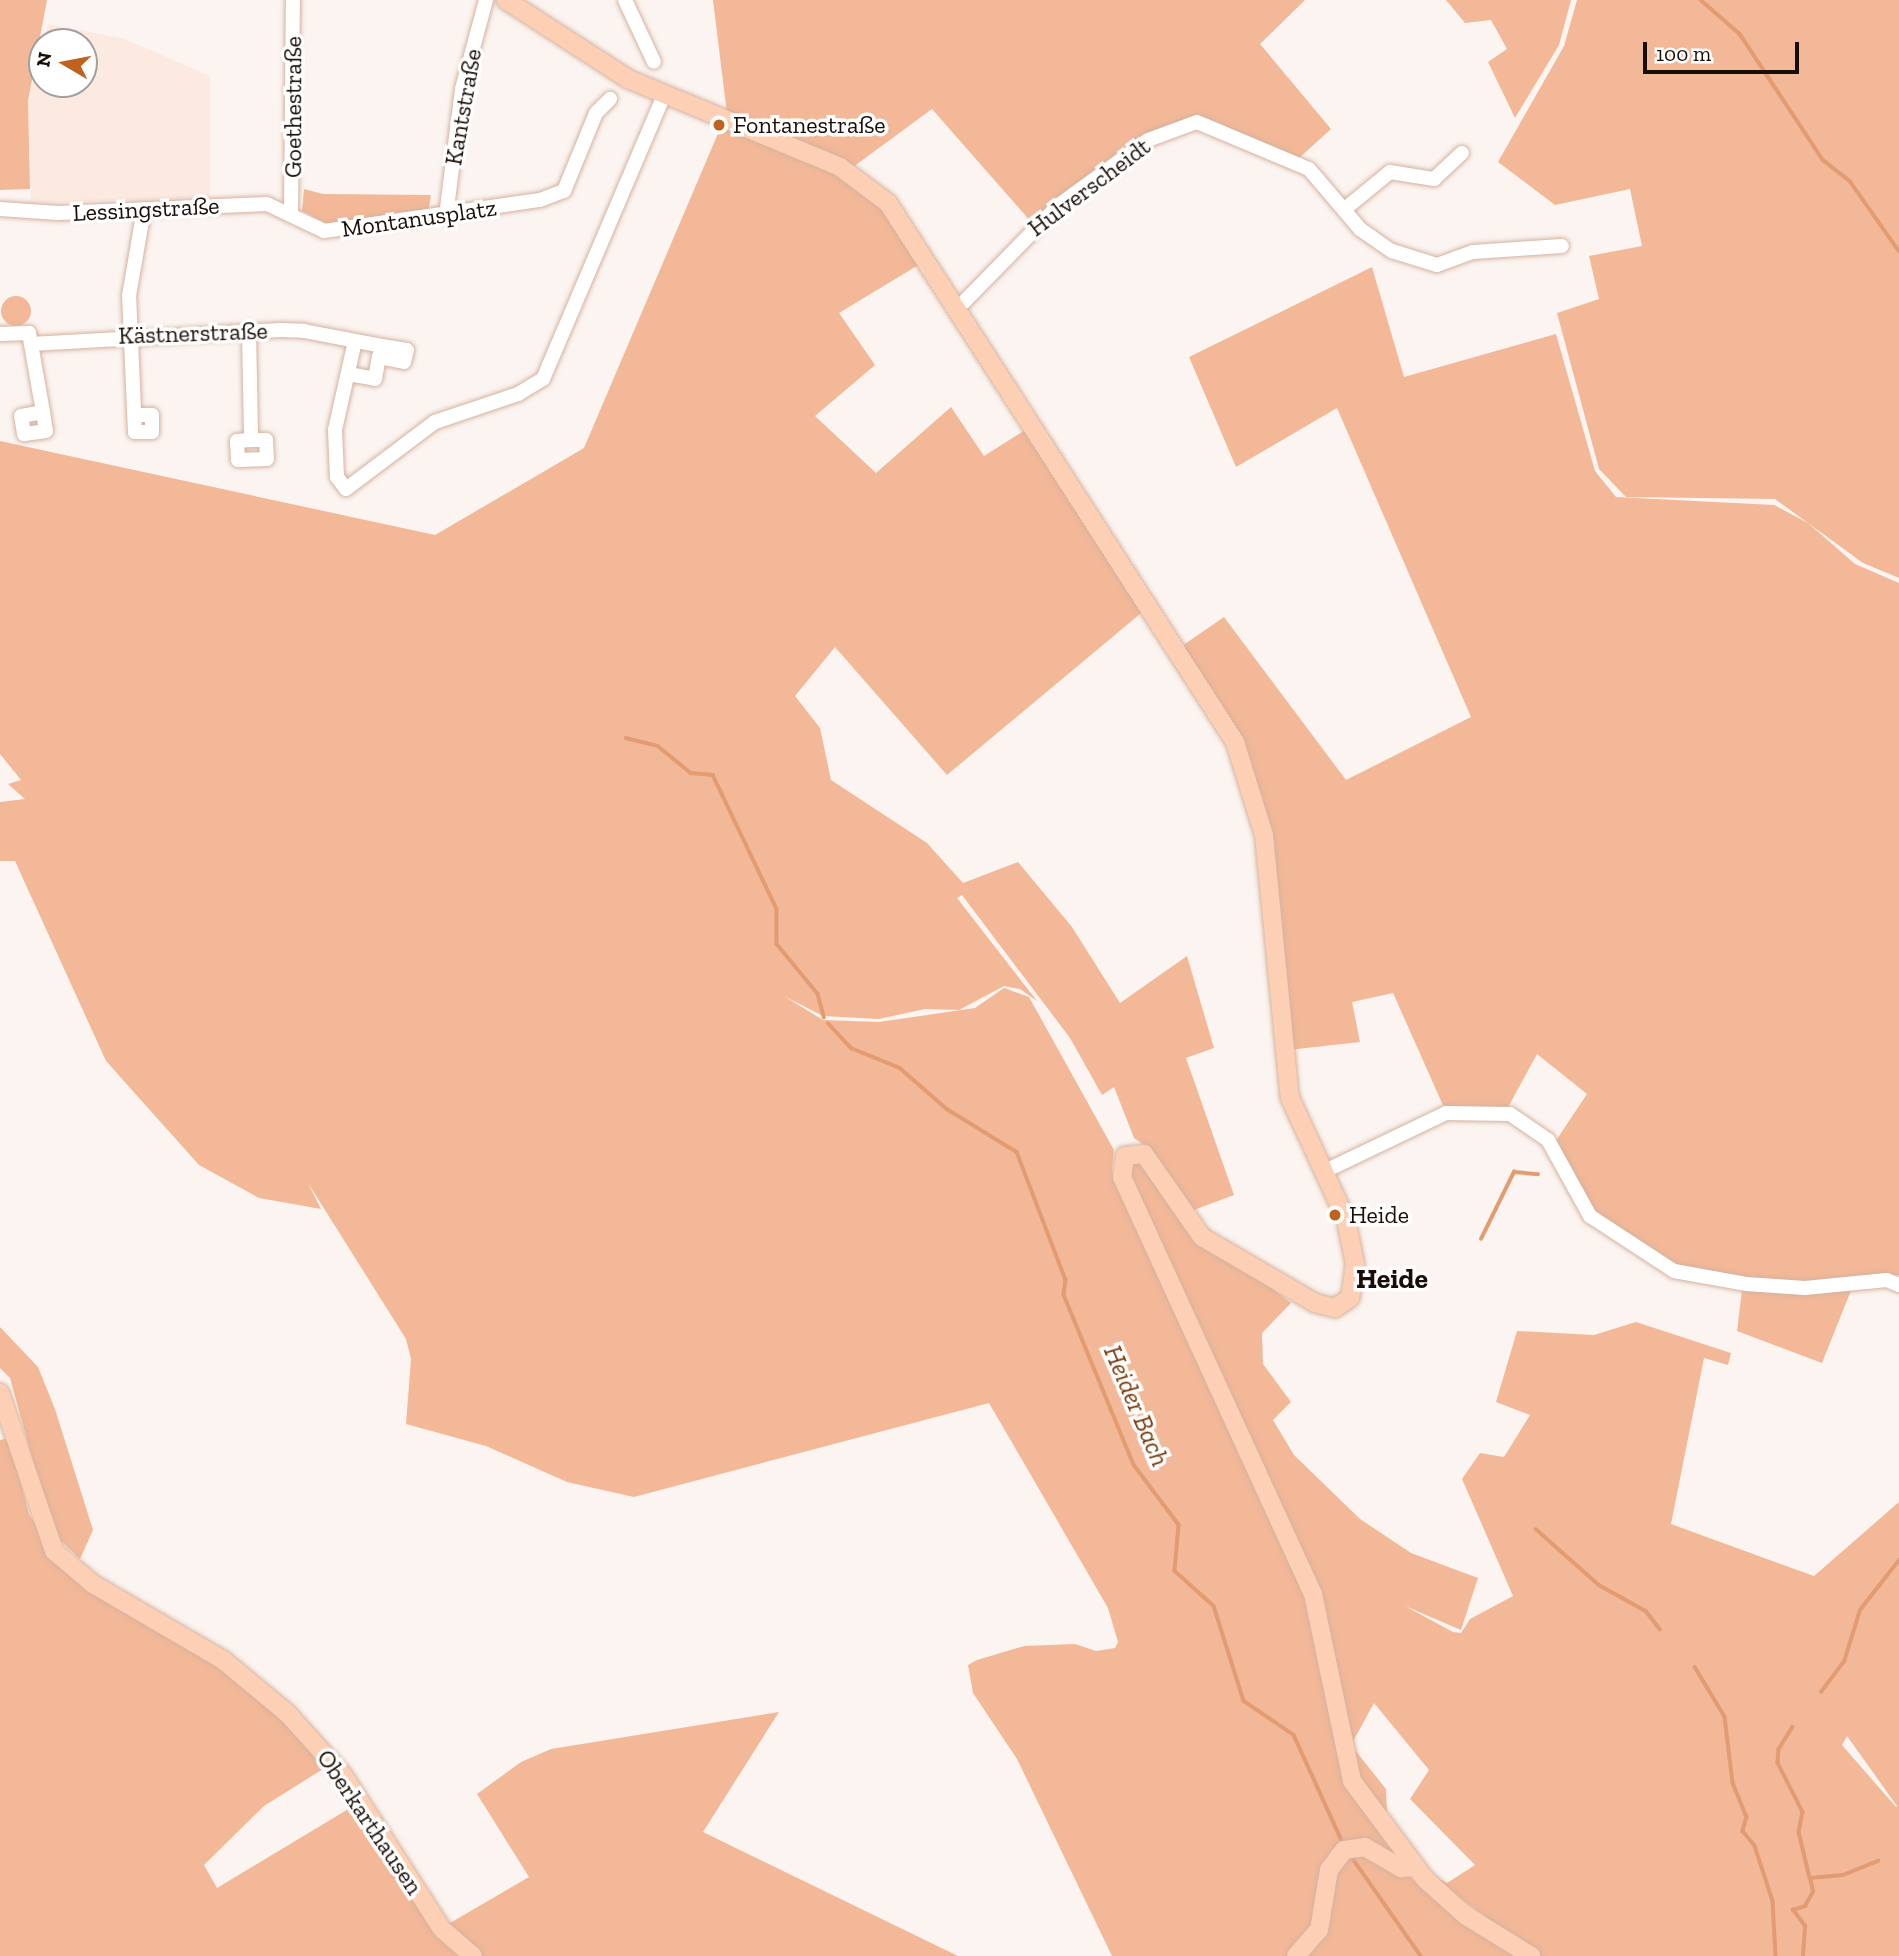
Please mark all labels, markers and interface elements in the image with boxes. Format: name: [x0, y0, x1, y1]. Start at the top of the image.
north arrow: [28, 28, 98, 98]
scale bar: [1647, 28, 1803, 72]
street label: Goethestraße: [279, 36, 307, 178]
text: 100 m: [1656, 41, 1711, 66]
street label: Kantstraße: [439, 47, 487, 167]
text: N: [31, 51, 56, 69]
place label: Fontanestraße: [733, 111, 886, 139]
marker: Fontanestraße: [711, 117, 727, 133]
street label: Hulverscheidt: [1022, 132, 1156, 242]
street label: Lessingstraße: [72, 191, 220, 227]
street label: Montanusplatz: [340, 193, 498, 243]
street label: Kästnerstraße: [118, 316, 268, 350]
place label: Heide: [1349, 1201, 1409, 1229]
marker: Heide: [1327, 1207, 1343, 1223]
district label: Heide: [1356, 1262, 1428, 1296]
water label: Heider Bach: [1096, 1341, 1176, 1471]
street label: Oberkarthausen: [311, 1744, 429, 1900]

